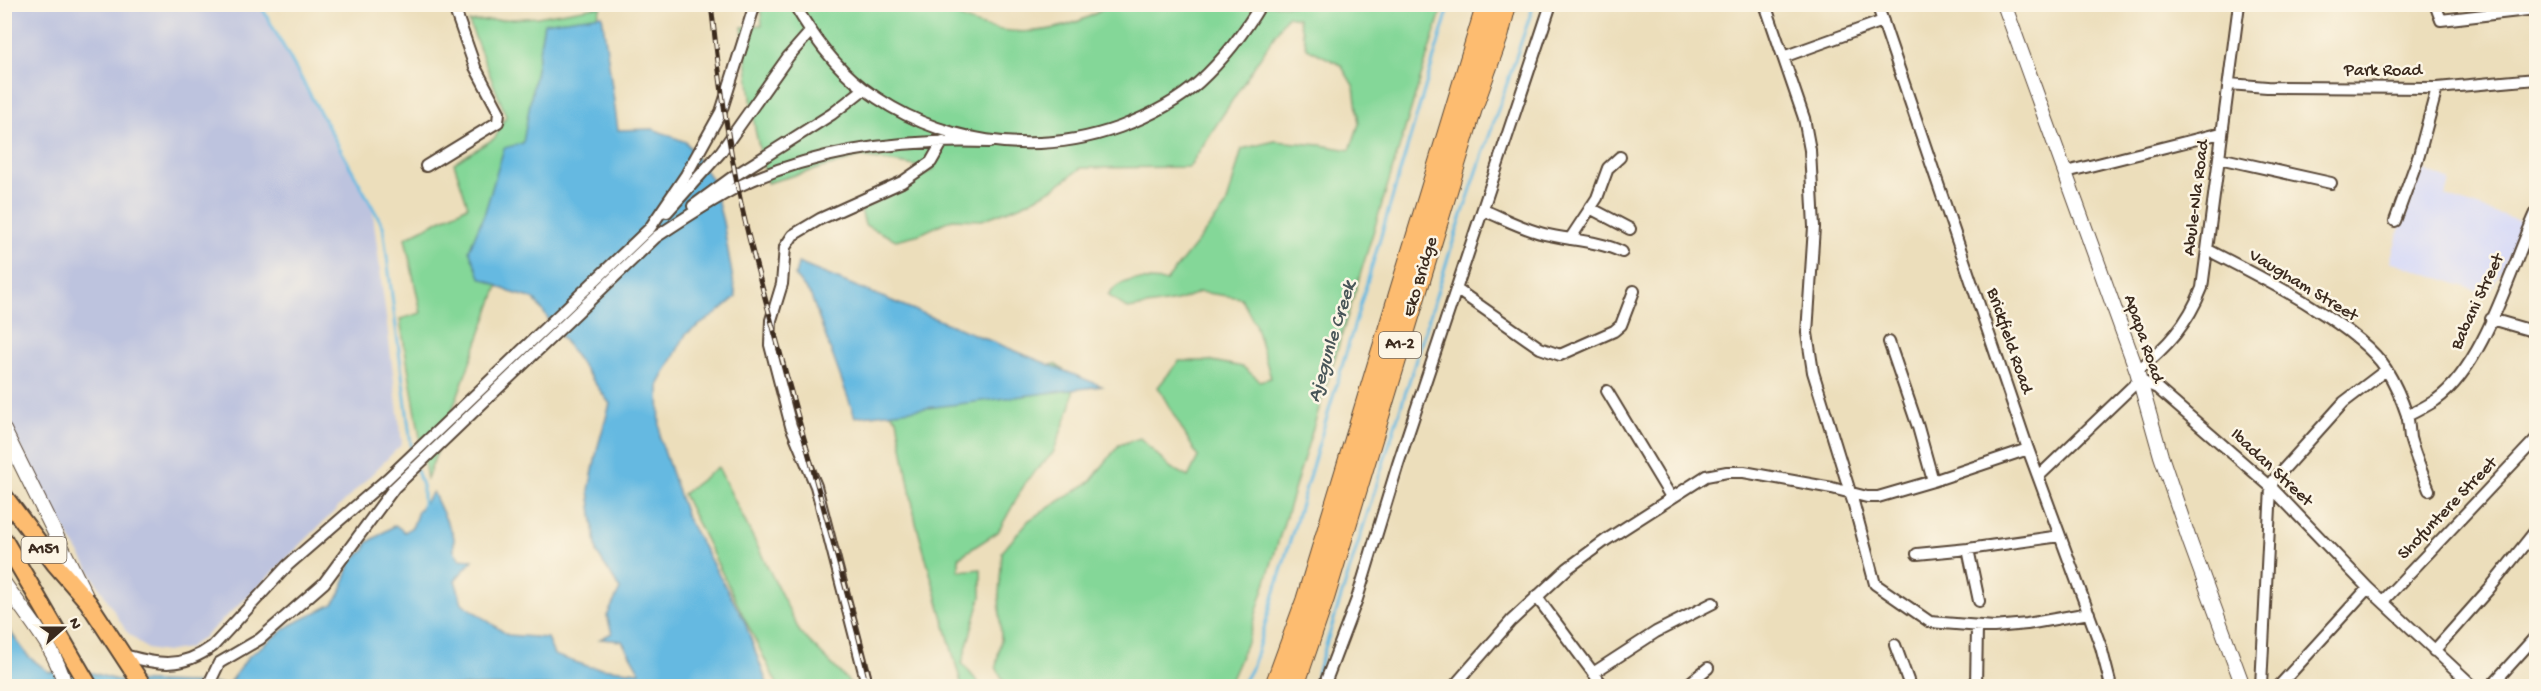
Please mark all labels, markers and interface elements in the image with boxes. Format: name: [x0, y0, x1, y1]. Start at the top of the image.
street label: Park Road: [2343, 61, 2423, 82]
street label: Abule-Nla Road: [2179, 137, 2215, 257]
street label: Eko Bridge: [1399, 234, 1443, 319]
street label: Vaugham Street: [2244, 245, 2363, 328]
street label: Babani Street: [2446, 249, 2510, 354]
water label: Ajegunle Creek: [1304, 277, 1363, 405]
street label: Brickfield Road: [1981, 284, 2037, 398]
street label: Apapa Road: [2118, 292, 2168, 387]
road number: A1-2: [1379, 332, 1421, 358]
street label: Ibadan Street: [2225, 424, 2318, 513]
street label: Shofuntere Street: [2394, 452, 2503, 565]
road number: A151: [22, 537, 66, 563]
north arrow: [33, 598, 93, 658]
text: N: [63, 616, 85, 633]

